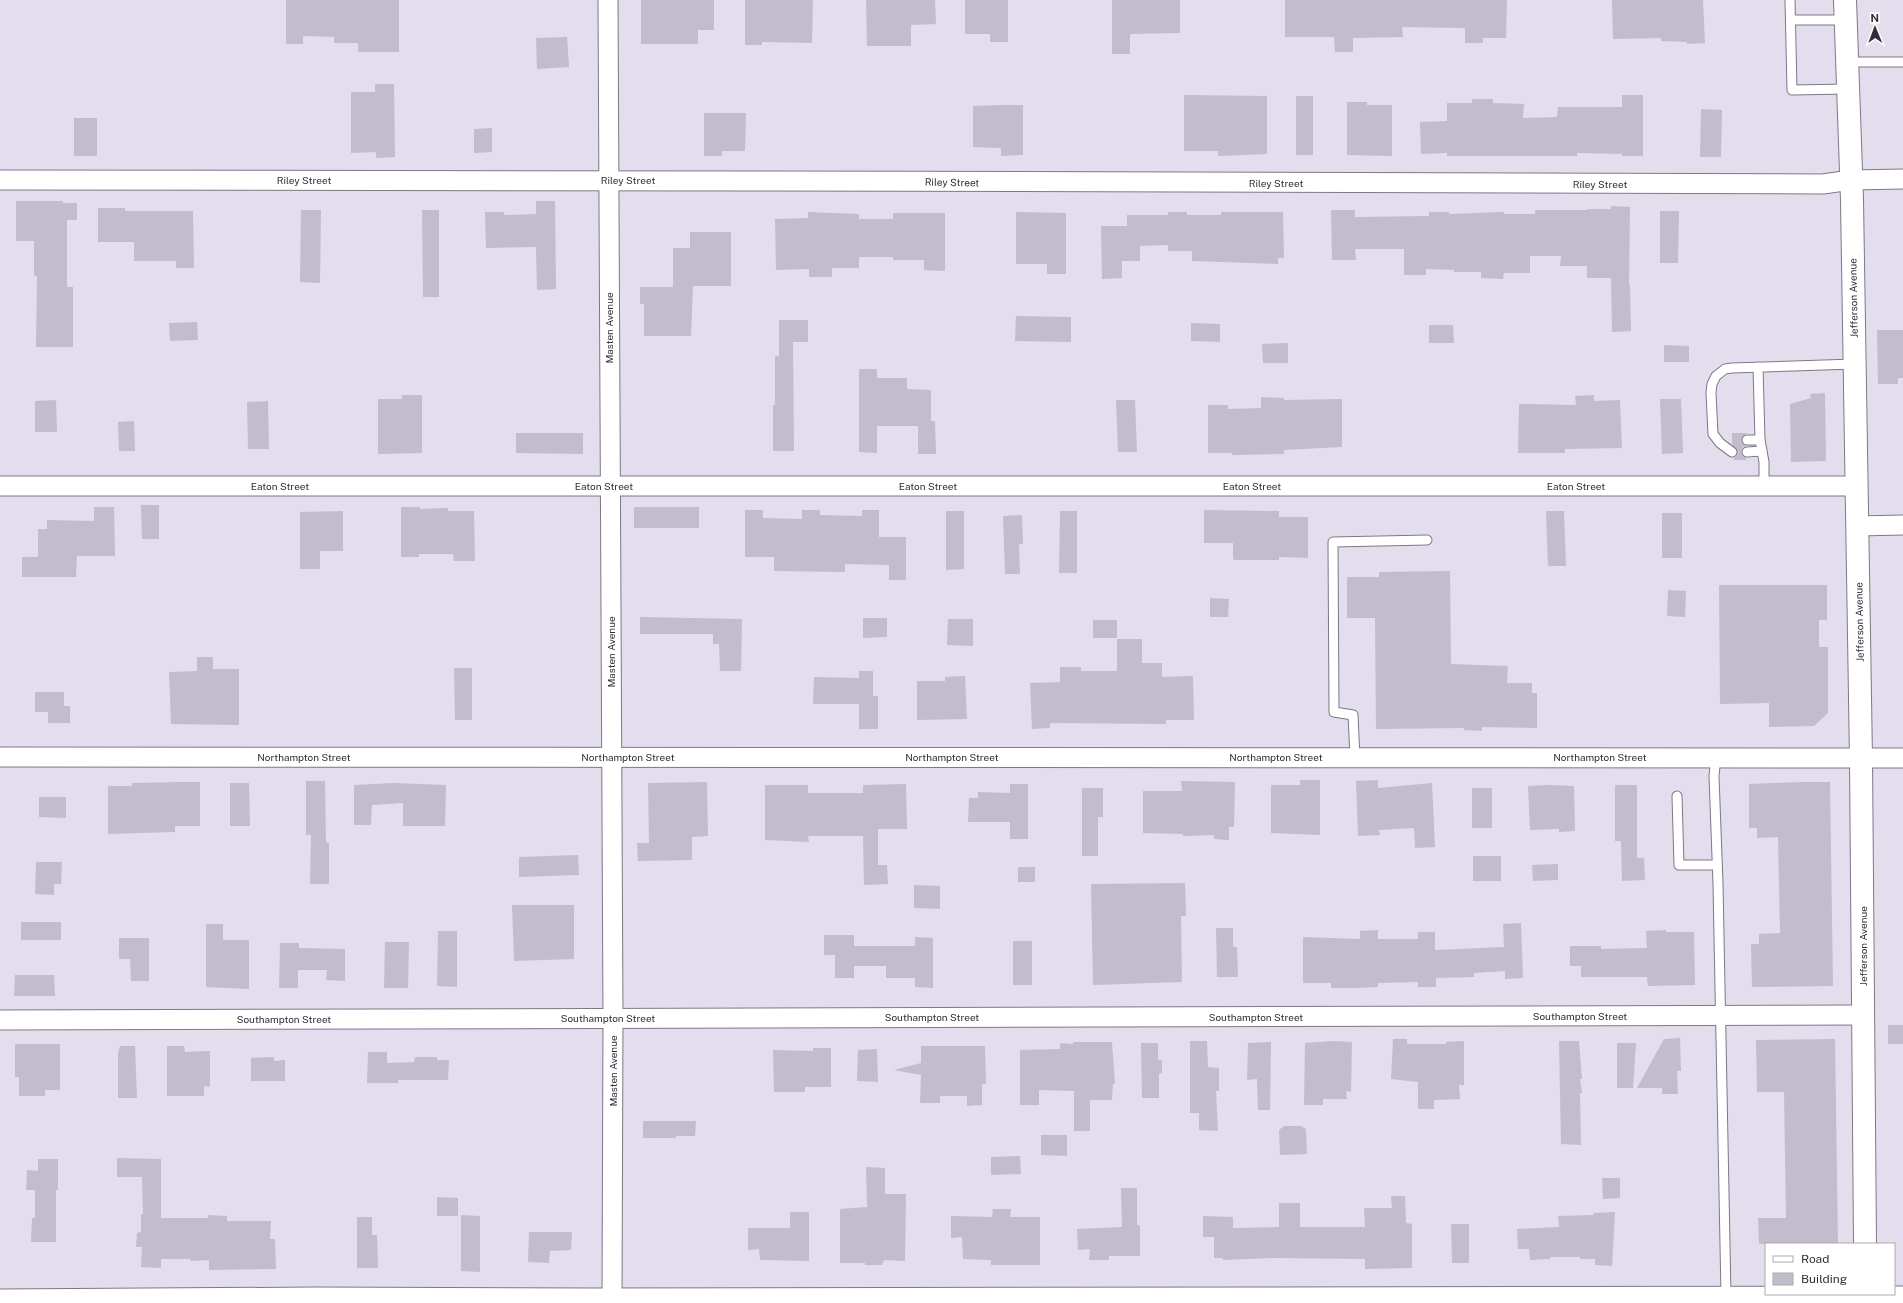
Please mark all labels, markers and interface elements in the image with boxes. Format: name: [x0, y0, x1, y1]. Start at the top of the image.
north arrow: [1855, 8, 1895, 48]
text: N: [1870, 12, 1879, 24]
street label: Riley Street: [277, 174, 331, 186]
street label: Riley Street: [601, 174, 655, 186]
street label: Riley Street: [925, 176, 979, 188]
street label: Riley Street: [1249, 177, 1303, 189]
street label: Riley Street: [1573, 178, 1627, 190]
street label: Jefferson Avenue: [1846, 258, 1860, 338]
street label: Masten Avenue: [603, 292, 615, 364]
street label: Eaton Street: [251, 480, 309, 492]
street label: Eaton Street: [575, 480, 633, 492]
street label: Eaton Street: [899, 480, 957, 492]
street label: Eaton Street: [1223, 480, 1281, 492]
street label: Eaton Street: [1547, 480, 1605, 492]
street label: Jefferson Avenue: [1852, 582, 1866, 662]
street label: Masten Avenue: [605, 616, 617, 688]
street label: Northampton Street: [257, 751, 351, 763]
street label: Northampton Street: [581, 751, 675, 763]
street label: Northampton Street: [905, 751, 999, 763]
street label: Northampton Street: [1229, 751, 1323, 763]
street label: Northampton Street: [1553, 751, 1647, 763]
street label: Jefferson Avenue: [1857, 906, 1869, 986]
street label: Southampton Street: [1533, 1010, 1627, 1022]
street label: Southampton Street: [885, 1011, 979, 1023]
street label: Southampton Street: [1209, 1011, 1303, 1023]
street label: Southampton Street: [561, 1012, 655, 1024]
street label: Southampton Street: [237, 1013, 331, 1025]
street label: Masten Avenue: [607, 1035, 619, 1107]
legend: [1765, 1243, 1895, 1295]
text: Road: [1801, 1252, 1829, 1266]
text: Building: [1801, 1272, 1847, 1286]

